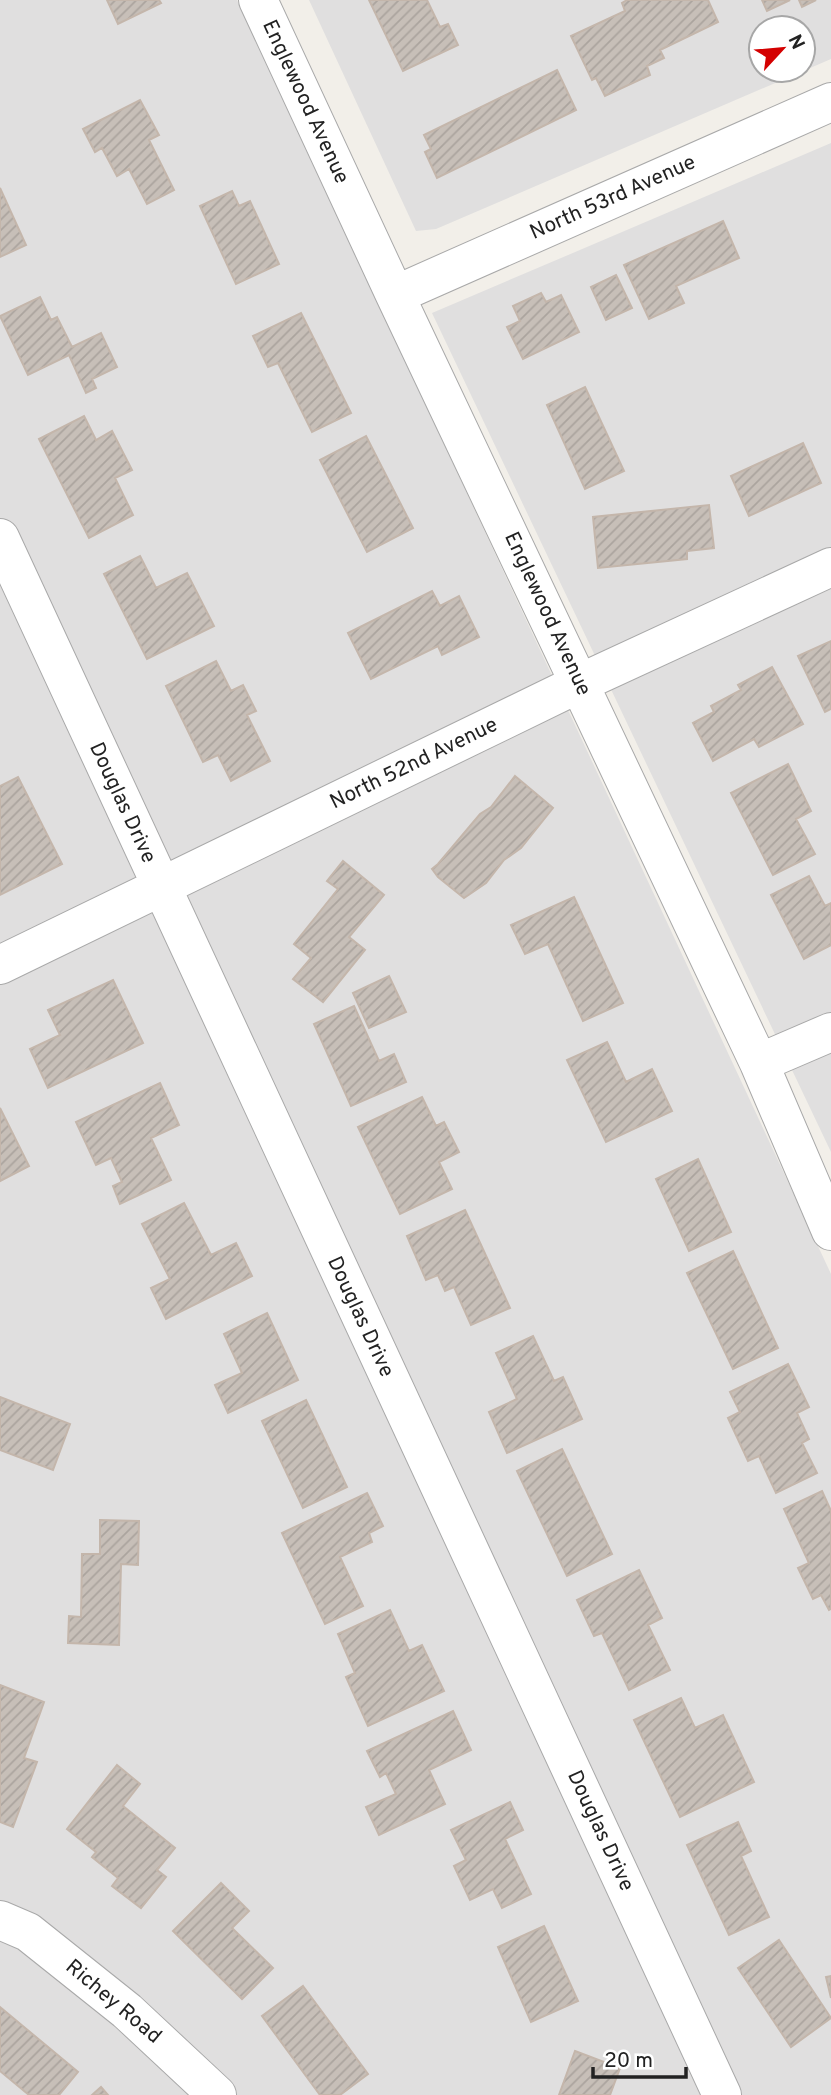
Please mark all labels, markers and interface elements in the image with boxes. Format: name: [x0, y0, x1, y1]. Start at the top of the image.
north arrow: [747, 14, 817, 84]
street label: Englewood Avenue: [255, 16, 355, 188]
text: N: [782, 31, 809, 54]
street label: North 53rd Avenue: [526, 149, 700, 247]
street label: Englewood Avenue: [497, 528, 597, 700]
street label: North 52nd Avenue: [326, 712, 502, 816]
street label: Douglas Drive: [82, 738, 162, 868]
street label: Douglas Drive: [320, 1252, 400, 1382]
street label: Douglas Drive: [560, 1766, 640, 1896]
street label: Richey Road: [59, 1954, 167, 2050]
scale bar: [593, 2036, 686, 2080]
text: 20 m: [604, 2048, 653, 2075]

